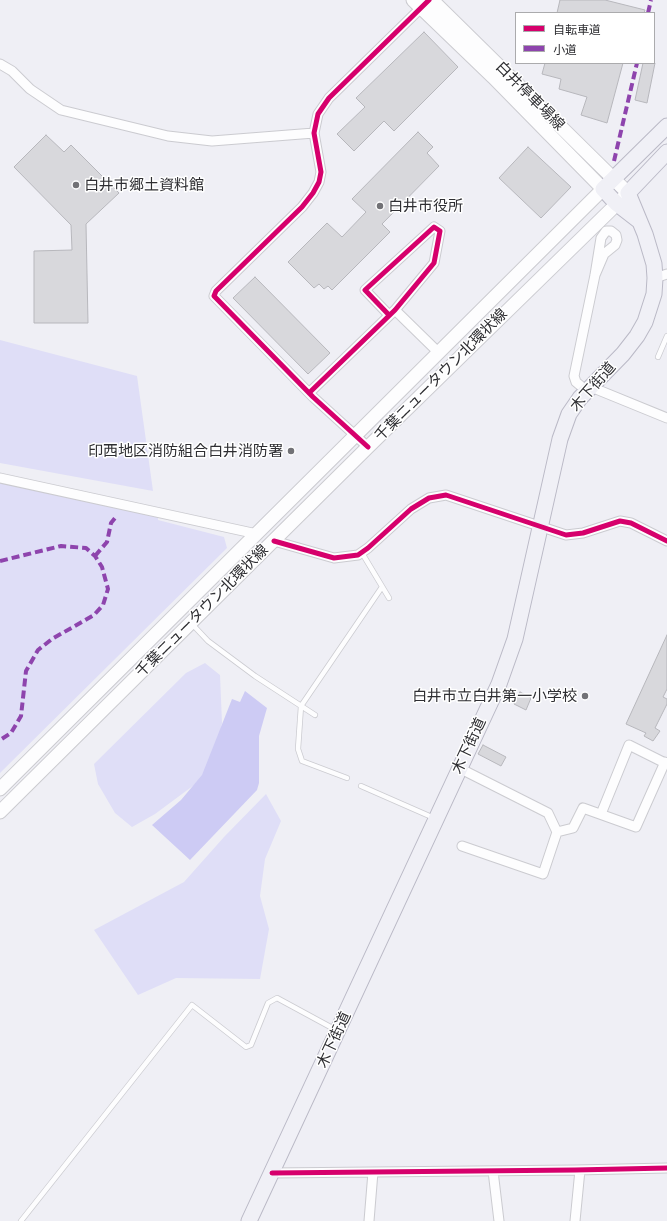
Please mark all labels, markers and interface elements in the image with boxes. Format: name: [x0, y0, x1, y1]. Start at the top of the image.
legend: [515, 12, 655, 64]
text: 自転車道: [553, 22, 601, 37]
text: 小道: [553, 42, 577, 57]
street label: 白井停車場線: [492, 58, 568, 134]
place label: 白井市郷土資料館: [84, 176, 204, 194]
marker: 白井市郷土資料館: [71, 180, 81, 190]
place label: 白井市役所: [388, 197, 463, 215]
marker: 白井市役所: [375, 201, 385, 211]
street label: 千葉ニュータウン北環状線: [371, 305, 511, 445]
street label: 木下街道: [567, 358, 619, 416]
place label: 印西地区消防組合白井消防署: [88, 442, 283, 460]
marker: 印西地区消防組合白井消防署: [286, 446, 296, 456]
street label: 千葉ニュータウン北環状線: [132, 541, 272, 681]
place label: 白井市立白井第一小学校: [412, 687, 577, 705]
marker: 白井市立白井第一小学校: [580, 691, 590, 701]
street label: 木下街道: [448, 715, 490, 777]
street label: 木下街道: [313, 1009, 355, 1071]

